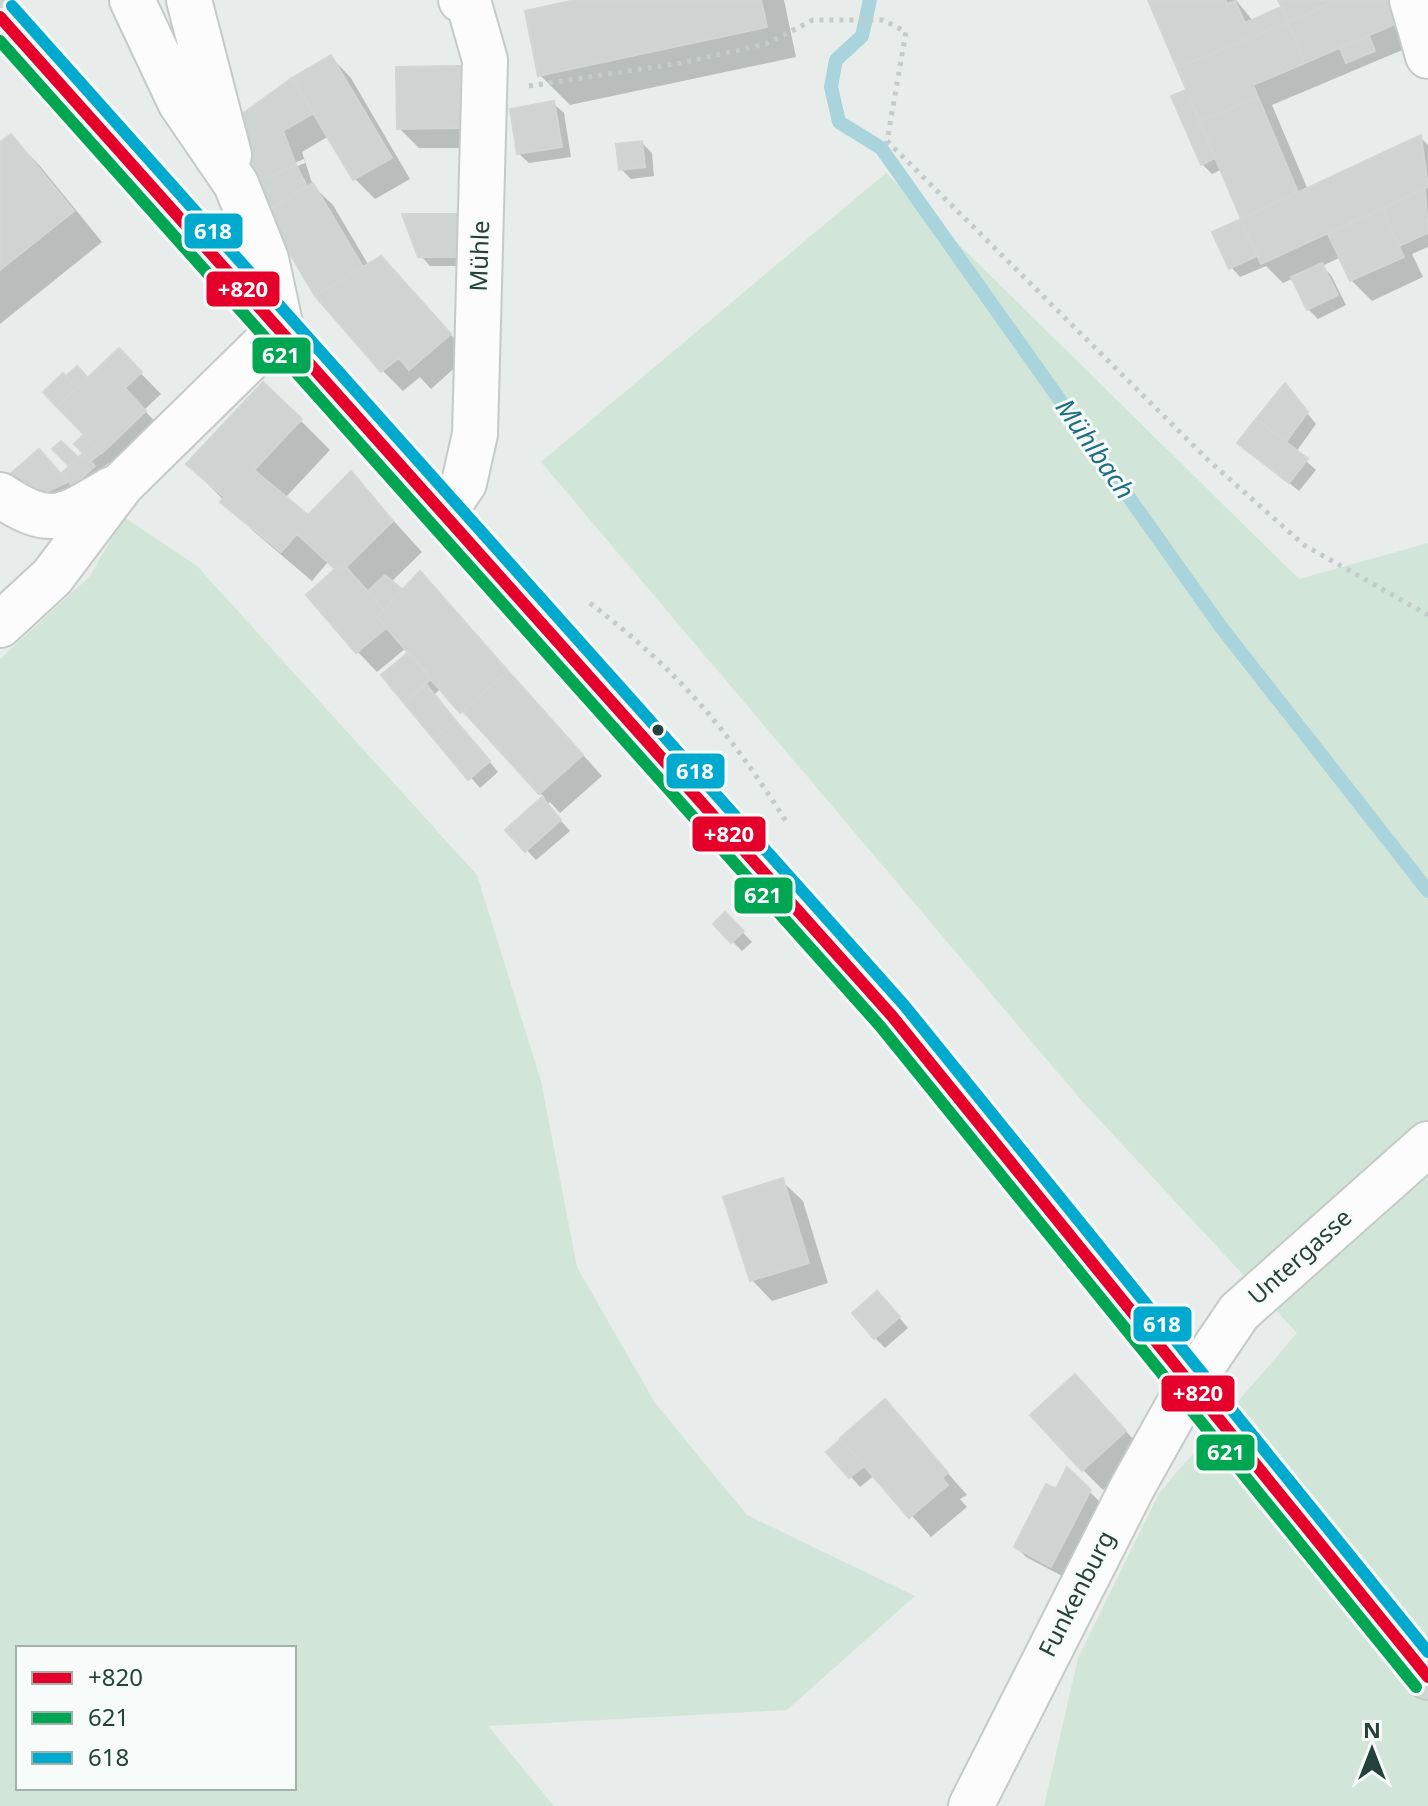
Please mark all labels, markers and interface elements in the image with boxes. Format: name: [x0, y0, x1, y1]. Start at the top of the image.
line badge: 618: [183, 212, 244, 250]
text: 618: [194, 215, 232, 245]
street label: Mühle: [461, 220, 496, 292]
line badge: +820: [205, 270, 281, 308]
text: +820: [218, 273, 268, 303]
line badge: 621: [251, 336, 312, 375]
text: 621: [262, 339, 300, 369]
water label: Mühlbach: [1048, 391, 1144, 506]
unlabelled marker: [650, 722, 666, 738]
line badge: 618: [665, 752, 726, 790]
text: 618: [676, 755, 714, 785]
line badge: +820: [691, 815, 767, 853]
text: +820: [704, 818, 754, 848]
line badge: 621: [733, 876, 794, 915]
text: 621: [744, 879, 782, 909]
street label: Untergasse: [1240, 1200, 1358, 1311]
line badge: 618: [1132, 1305, 1193, 1343]
text: 618: [1143, 1308, 1181, 1338]
line badge: +820: [1160, 1374, 1236, 1413]
text: +820: [1173, 1377, 1223, 1407]
line badge: 621: [1195, 1433, 1256, 1472]
text: 621: [1207, 1436, 1245, 1466]
street label: Funkenburg: [1030, 1525, 1122, 1662]
legend: [16, 1646, 296, 1790]
text: +820: [88, 1660, 143, 1693]
text: 621: [88, 1700, 129, 1733]
north arrow: [1332, 1710, 1412, 1790]
text: N: [1363, 1714, 1381, 1744]
text: 618: [88, 1740, 129, 1773]

